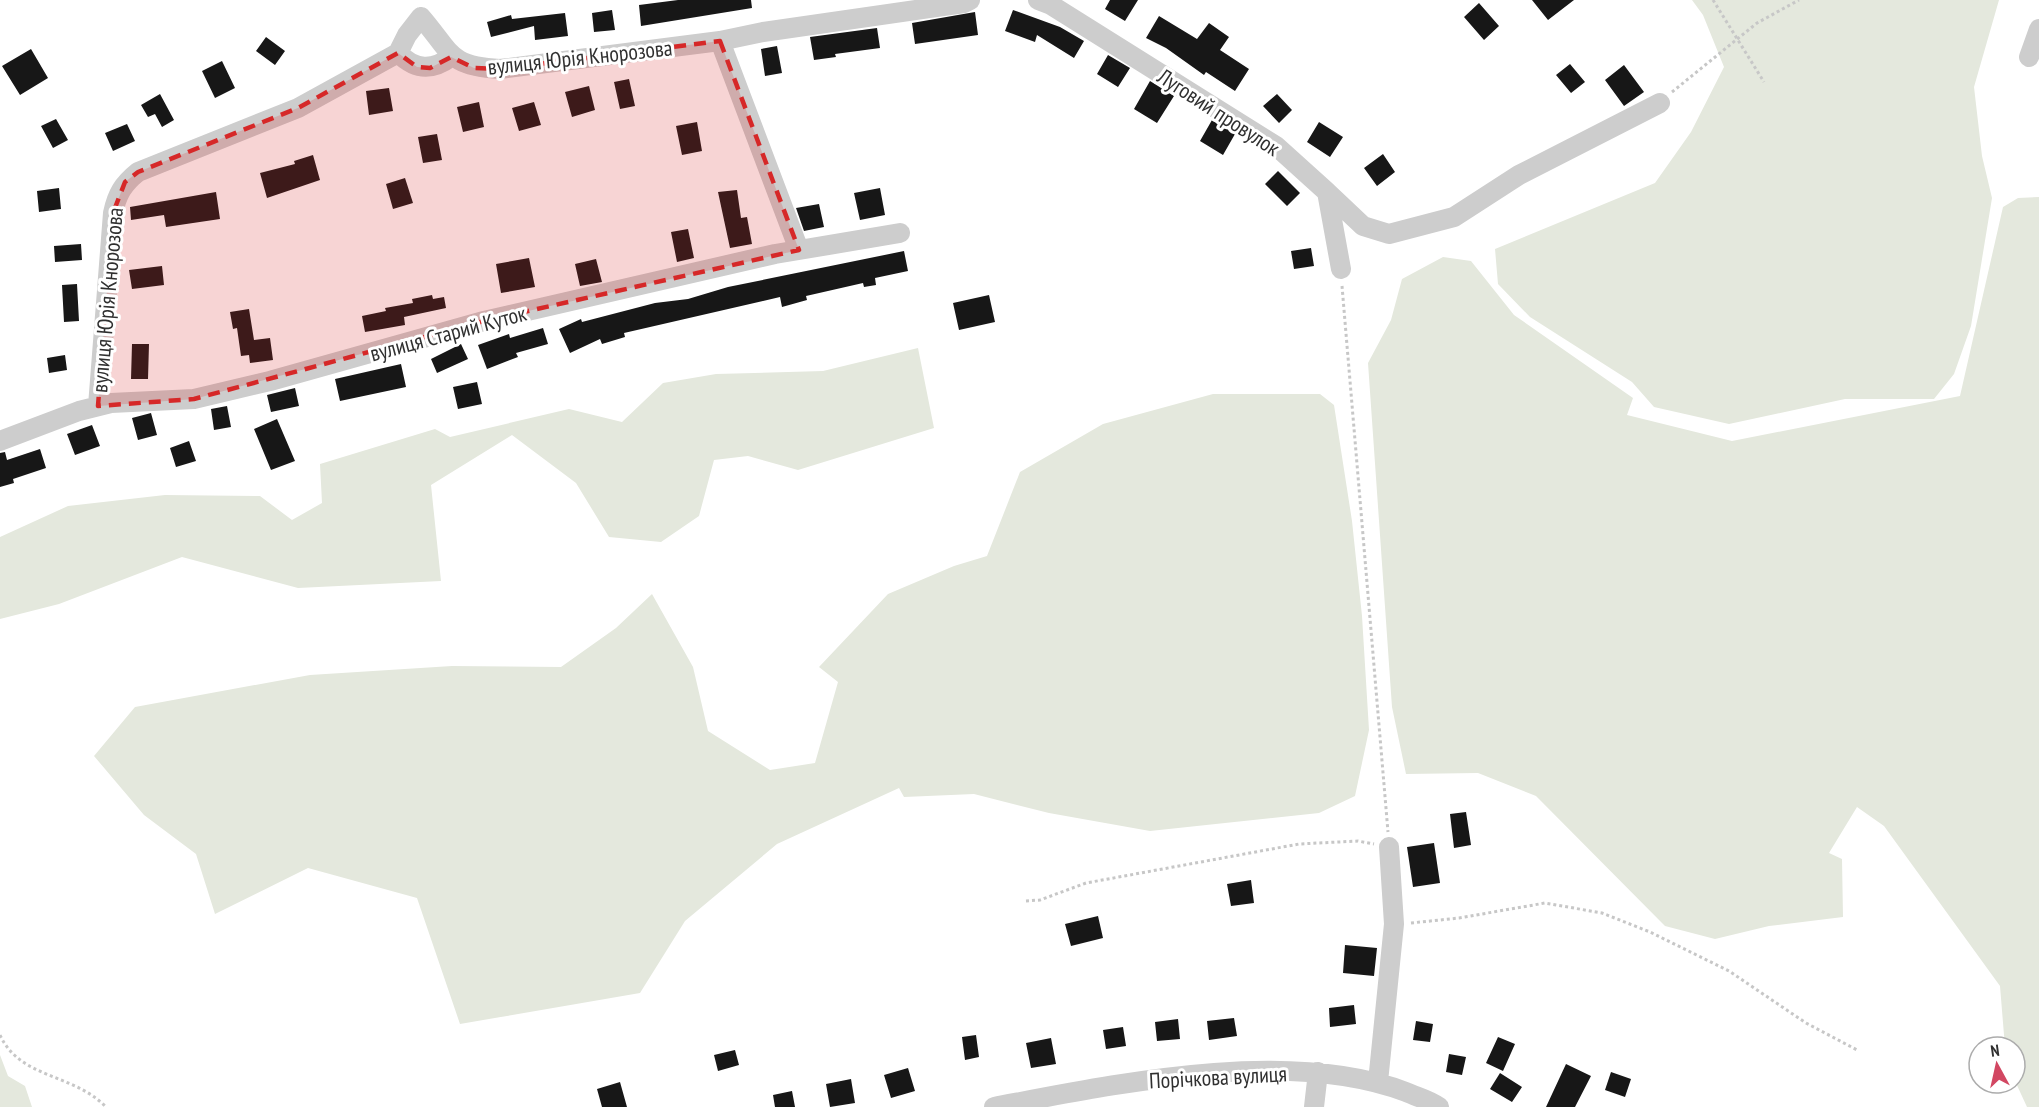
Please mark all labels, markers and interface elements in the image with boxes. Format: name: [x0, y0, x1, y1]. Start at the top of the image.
street label: вулиця Юрія Кнорозова: [486, 33, 674, 81]
street label: Луговий провулок: [1152, 62, 1286, 162]
street label: вулиця Юрія Кнорозова: [85, 206, 129, 394]
street label: вулиця Старий Куток: [367, 299, 530, 367]
north arrow: [1967, 1035, 2027, 1095]
text: N: [1989, 1040, 2001, 1061]
street label: Порічкова вулиця: [1148, 1059, 1288, 1095]

